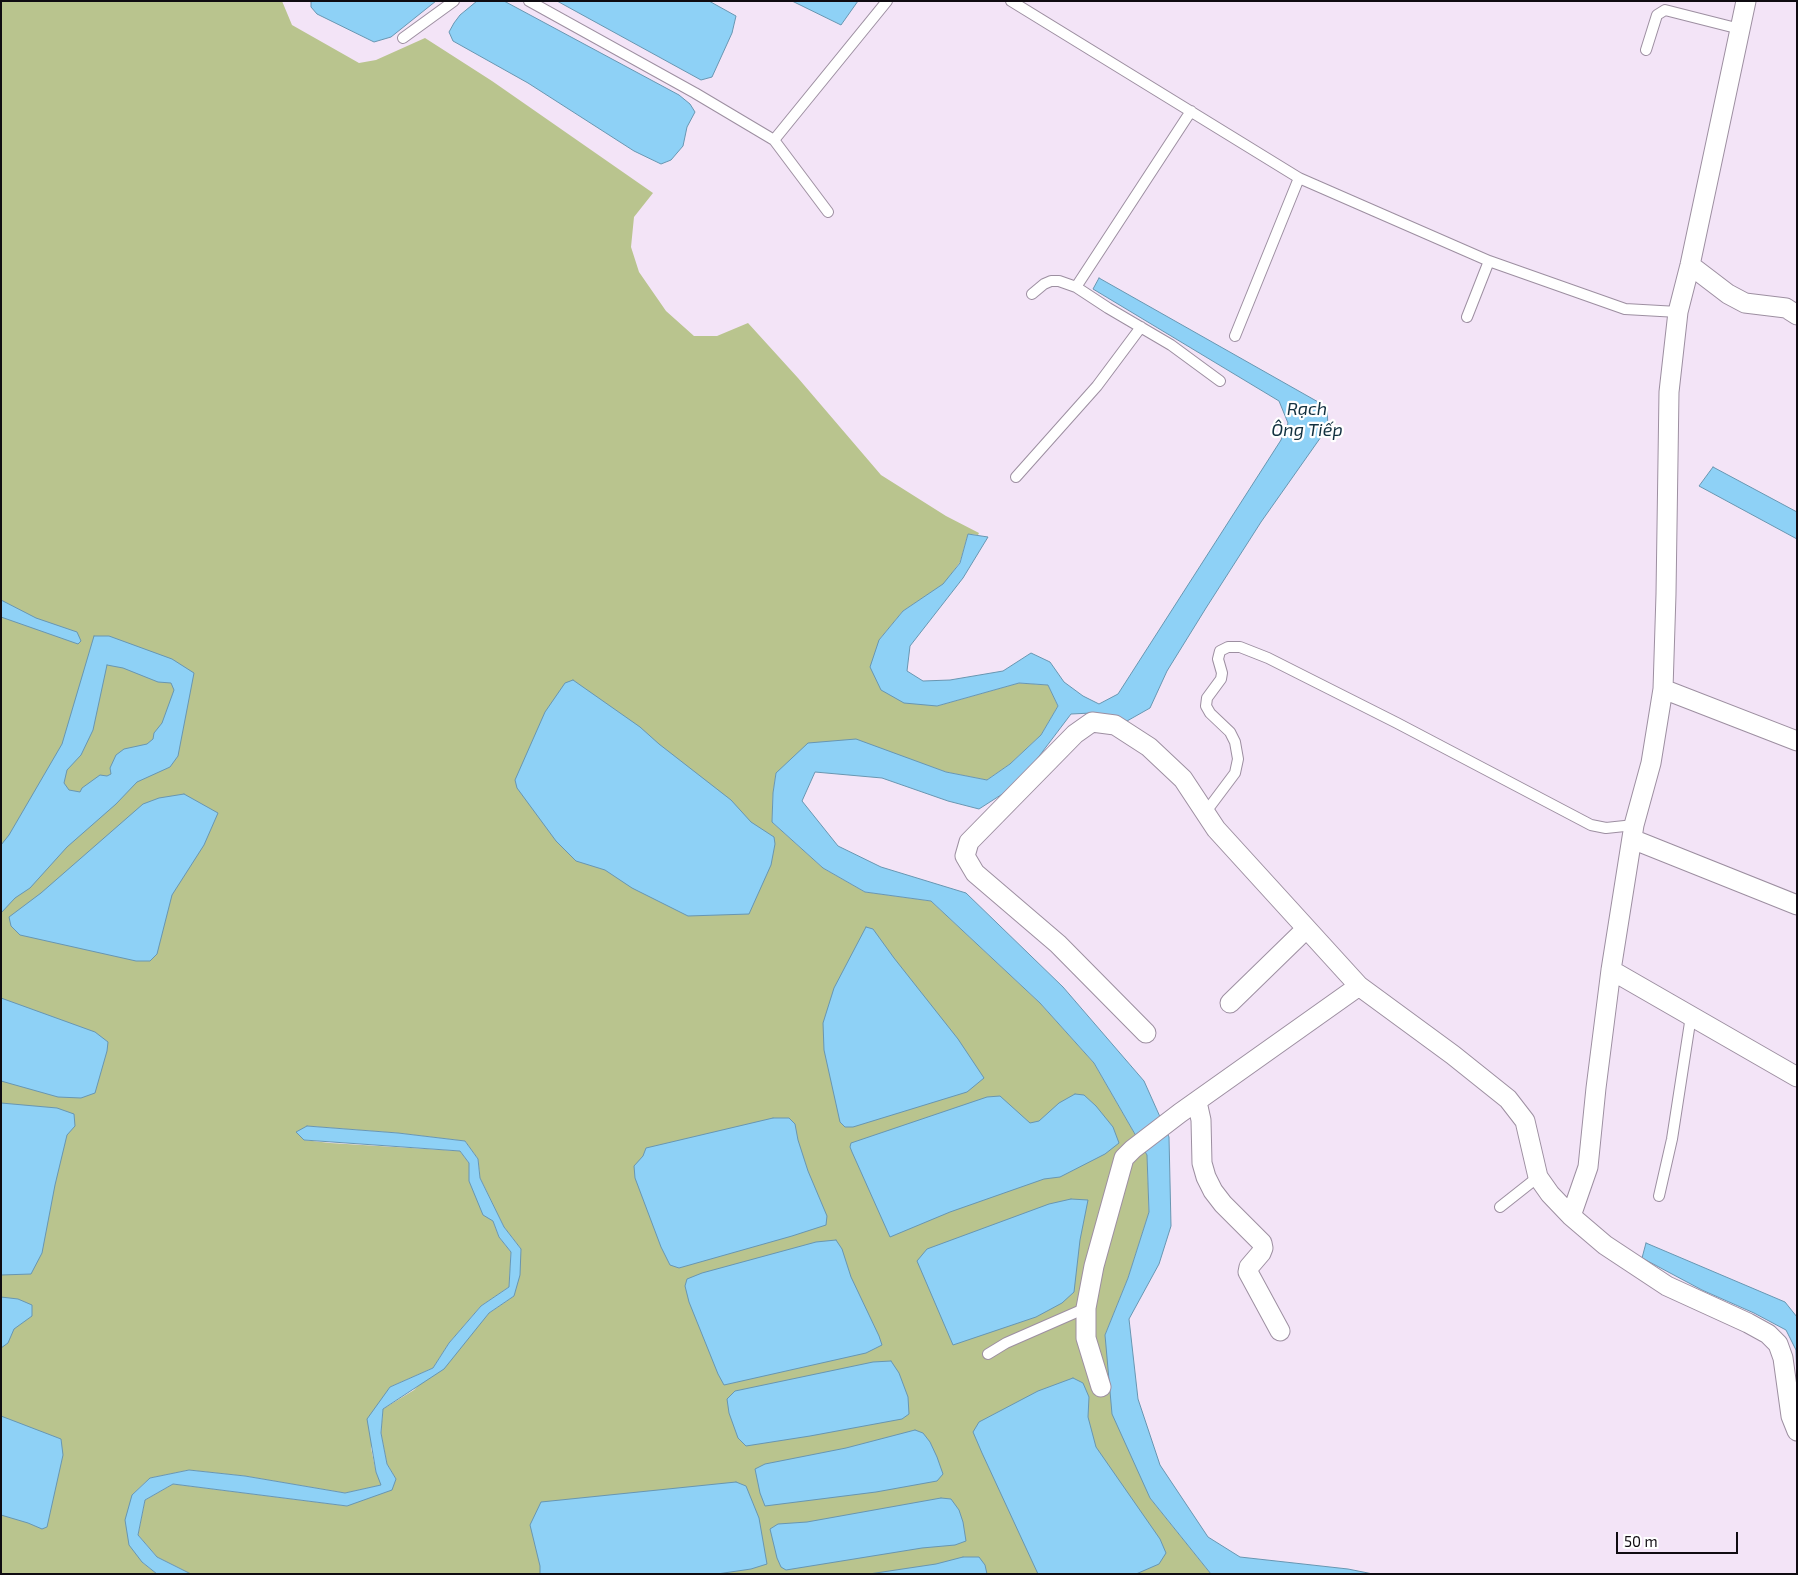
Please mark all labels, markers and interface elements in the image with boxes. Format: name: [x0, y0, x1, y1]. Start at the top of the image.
water label: Rạch Ông Tiếp: [1271, 398, 1343, 440]
scale bar: [1618, 1522, 1740, 1554]
text: 50 m: [1624, 1532, 1658, 1550]

